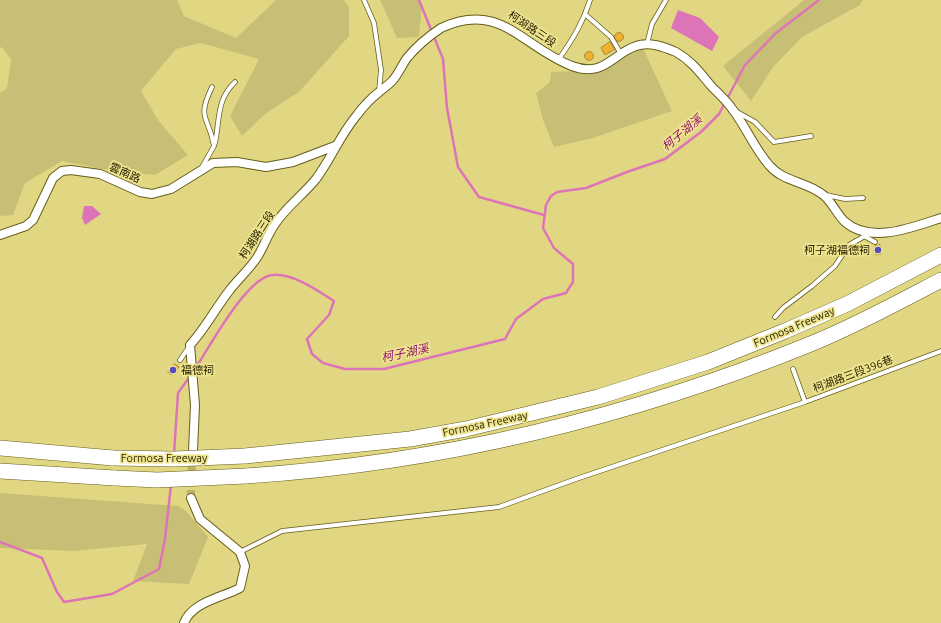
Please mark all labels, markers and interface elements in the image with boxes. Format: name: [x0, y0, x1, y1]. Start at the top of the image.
street label: 柯湖路三段: [506, 8, 558, 50]
water label: 柯子湖溪: [659, 112, 705, 154]
street label: 雲南路: [107, 160, 143, 186]
street label: 柯湖路三段: [236, 208, 278, 262]
place label: 柯子湖福德祠: [804, 243, 870, 257]
marker: 柯子湖福德祠: [873, 245, 883, 255]
street label: Formosa Freeway: [752, 304, 836, 350]
water label: 柯子湖溪: [380, 341, 430, 365]
street label: 柯湖路三段396巷: [811, 353, 895, 395]
place label: 福德祠: [181, 363, 214, 377]
marker: 福德祠: [168, 365, 178, 375]
street label: Formosa Freeway: [441, 409, 529, 439]
street label: Formosa Freeway: [121, 451, 207, 465]

